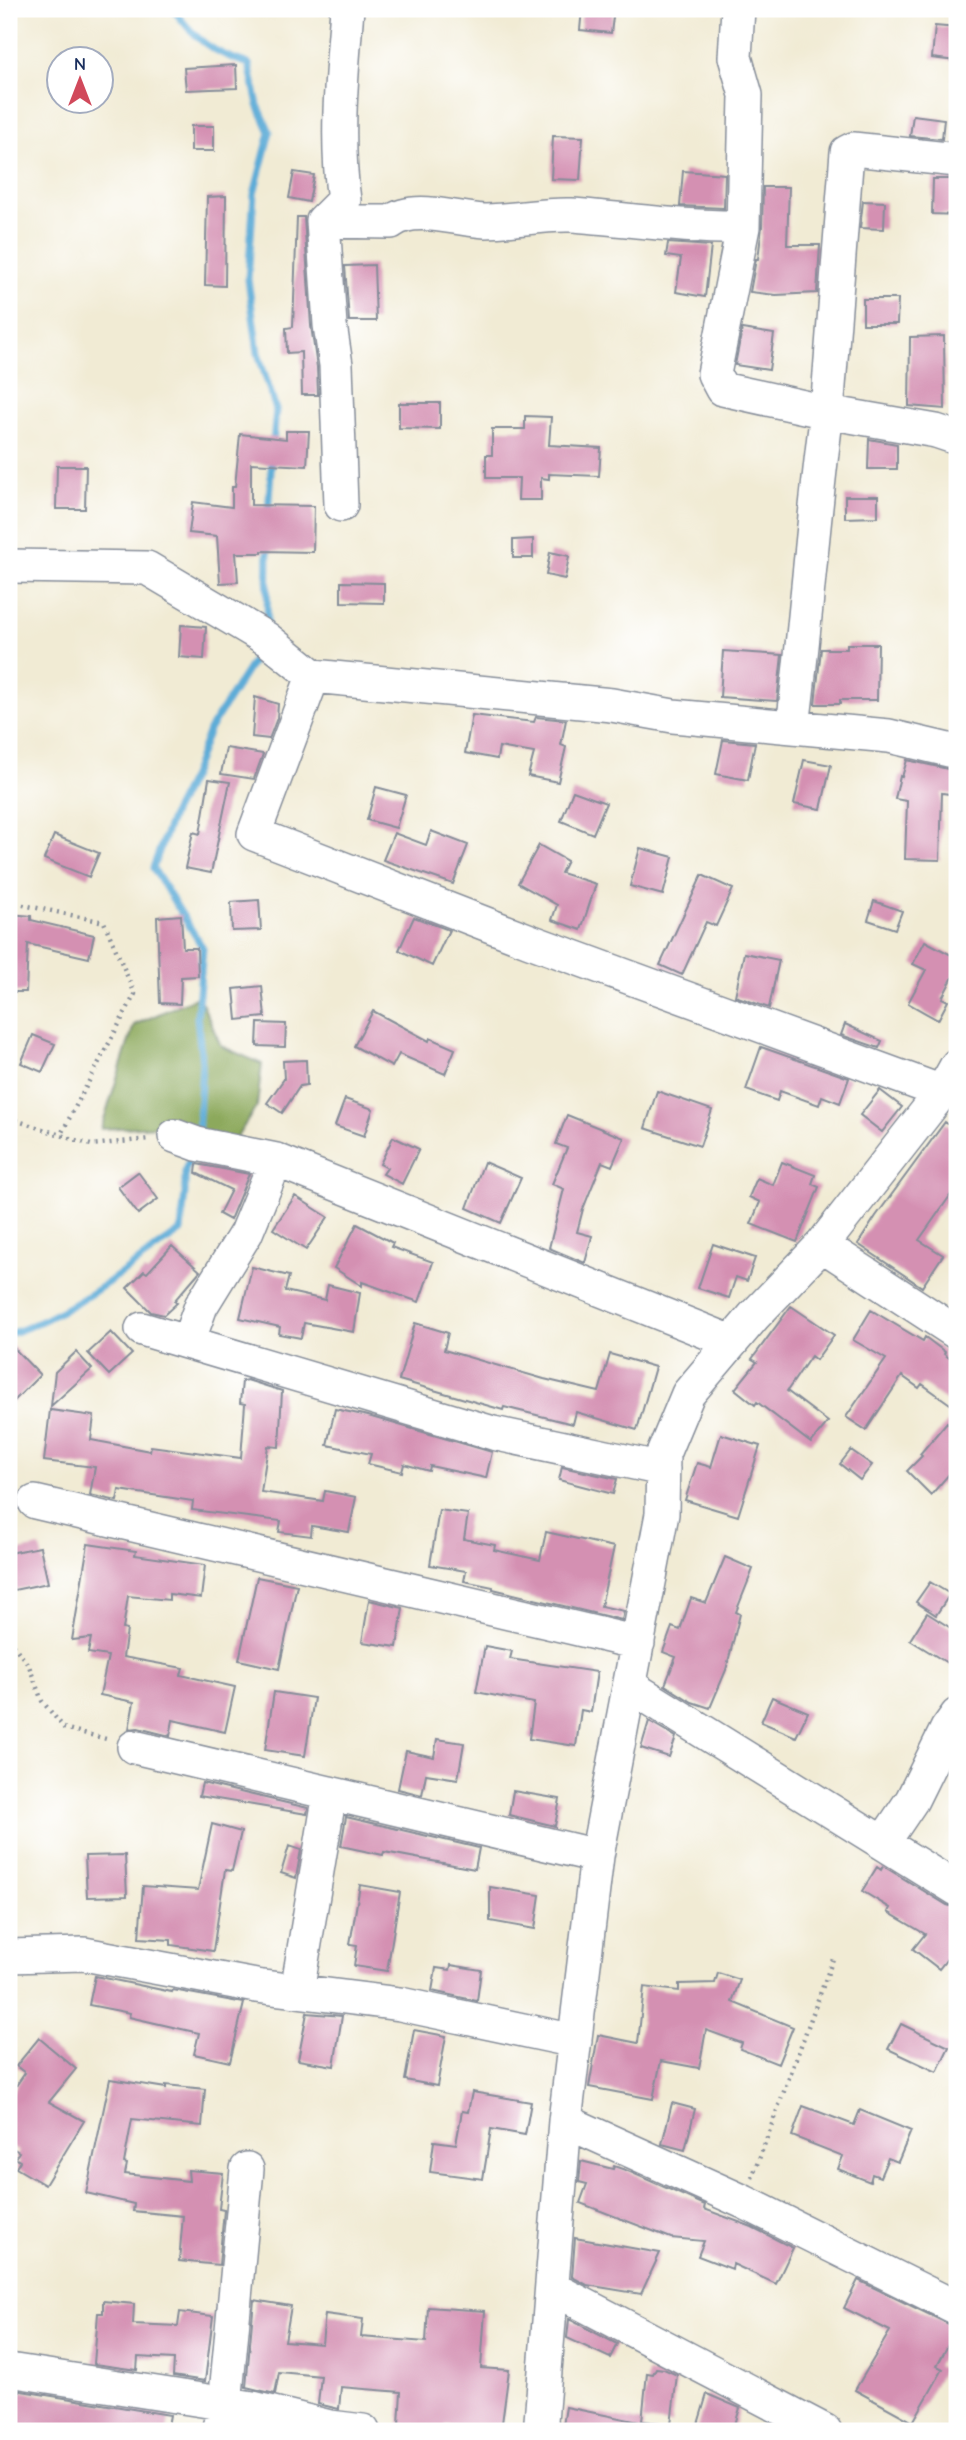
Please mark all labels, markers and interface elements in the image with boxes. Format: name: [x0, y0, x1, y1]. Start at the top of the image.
north arrow: [46, 46, 116, 116]
text: N: [74, 53, 86, 75]

